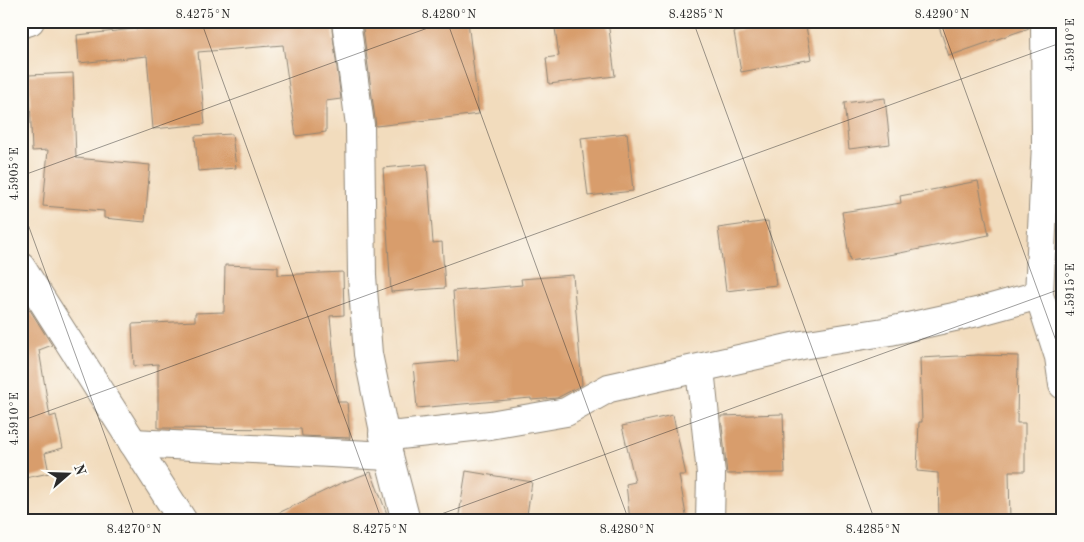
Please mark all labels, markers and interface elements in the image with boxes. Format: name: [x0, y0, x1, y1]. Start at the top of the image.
text: 8.4275°N: [176, 8, 230, 21]
text: 8.4285°N: [669, 8, 723, 21]
text: 8.4280°N: [422, 9, 476, 21]
text: 8.4290°N: [915, 9, 969, 21]
text: 4.5910°E: [1064, 18, 1077, 72]
text: 4.5905°E: [8, 147, 21, 201]
text: 4.5915°E: [1064, 263, 1077, 317]
text: 4.5910°E: [8, 392, 21, 446]
north arrow: [42, 450, 92, 500]
text: N: [71, 462, 88, 478]
text: 8.4275°N: [353, 523, 407, 536]
text: 8.4285°N: [846, 523, 900, 536]
text: 8.4270°N: [107, 524, 161, 536]
text: 8.4280°N: [600, 524, 654, 536]

